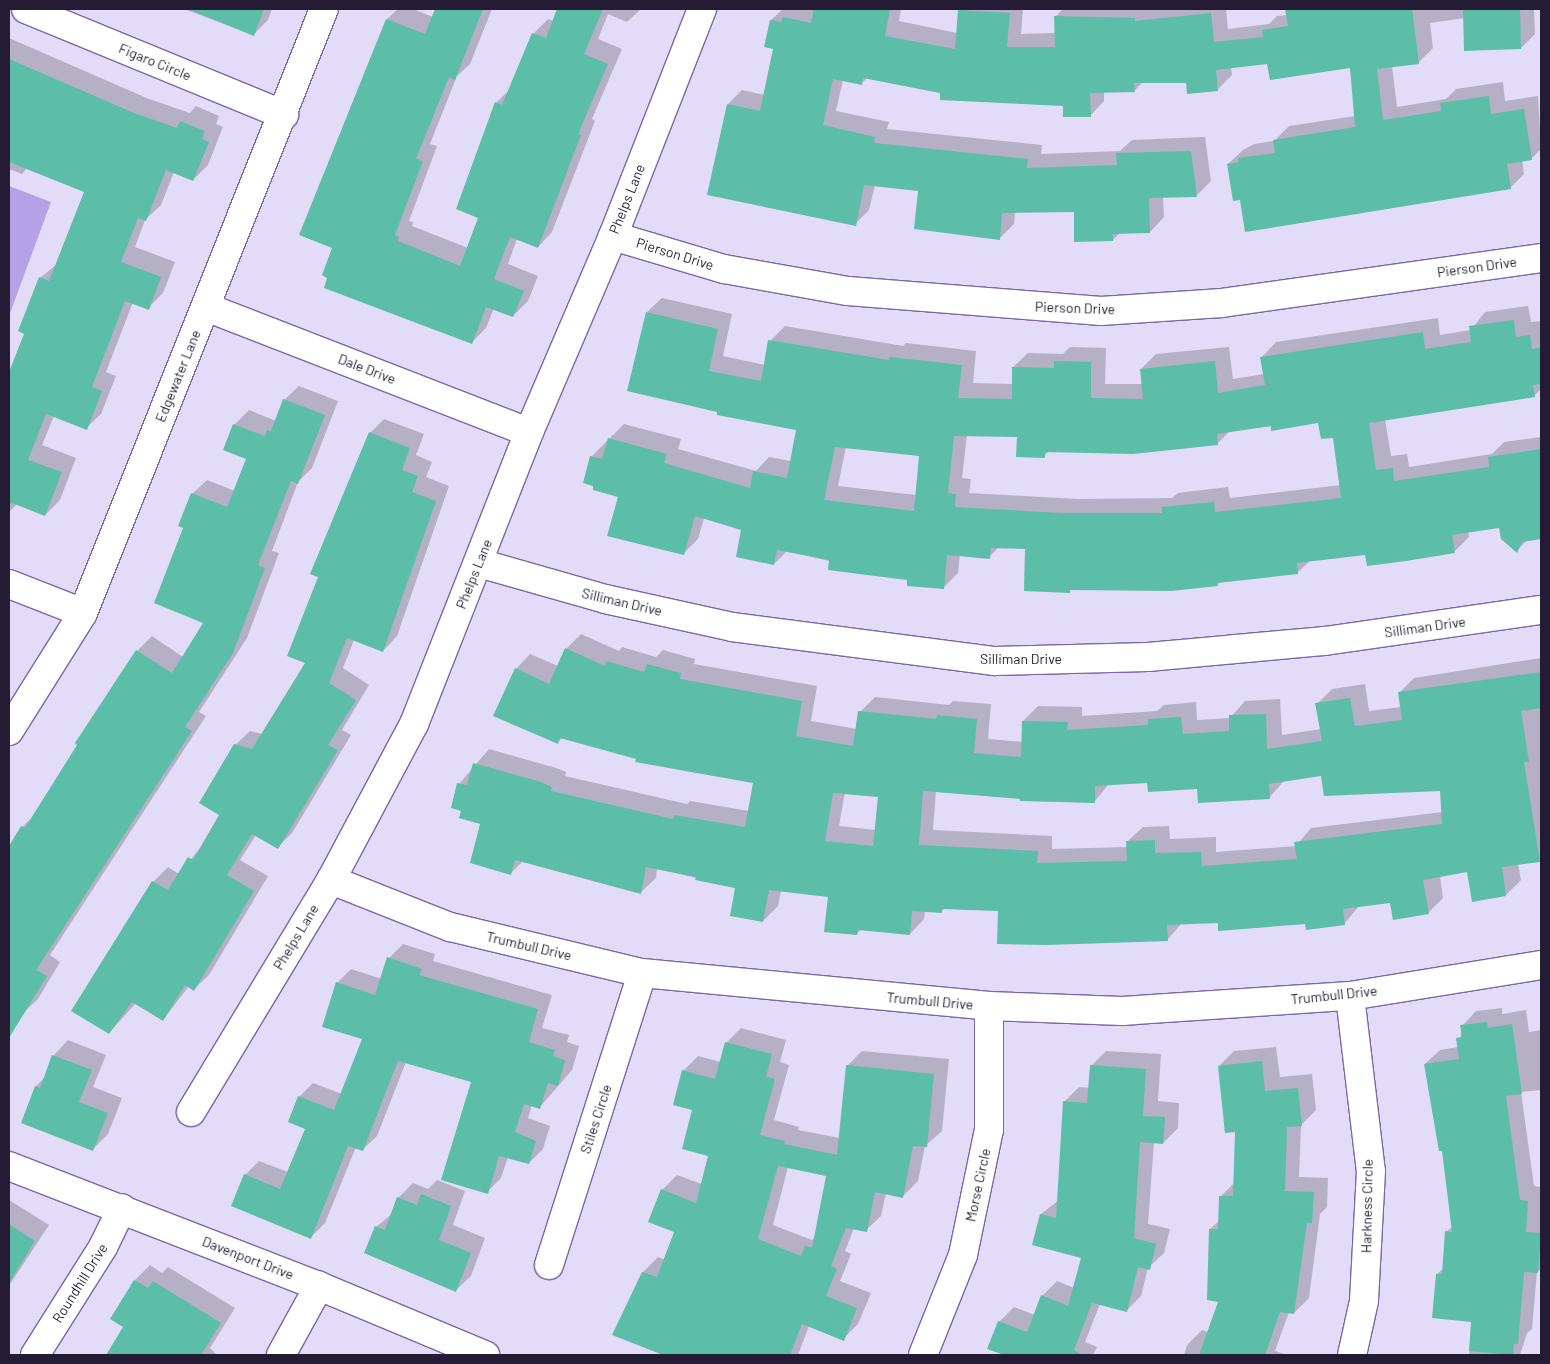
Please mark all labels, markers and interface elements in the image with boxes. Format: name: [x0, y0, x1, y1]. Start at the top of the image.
street label: Figaro Circle: [116, 40, 194, 84]
street label: Phelps Lane: [605, 162, 649, 236]
street label: Pierson Drive: [634, 234, 716, 274]
street label: Pierson Drive: [1436, 253, 1518, 281]
street label: Pierson Drive: [1035, 298, 1115, 318]
street label: Edgewater Lane: [152, 327, 204, 425]
street label: Dale Drive: [336, 350, 398, 388]
street label: Phelps Lane: [452, 537, 496, 611]
street label: Silliman Drive: [580, 585, 664, 619]
street label: Silliman Drive: [1383, 613, 1467, 641]
street label: Silliman Drive: [980, 651, 1062, 667]
street label: Phelps Lane: [270, 901, 322, 973]
street label: Trumbull Drive: [485, 928, 573, 964]
street label: Trumbull Drive: [1290, 982, 1378, 1008]
street label: Trumbull Drive: [886, 989, 974, 1013]
street label: Stiles Circle: [577, 1082, 615, 1156]
street label: Morse Circle: [962, 1147, 994, 1223]
street label: Harkness Circle: [1358, 1159, 1376, 1253]
street label: Davenport Drive: [200, 1233, 296, 1283]
street label: Roundhill Drive: [49, 1240, 111, 1326]

